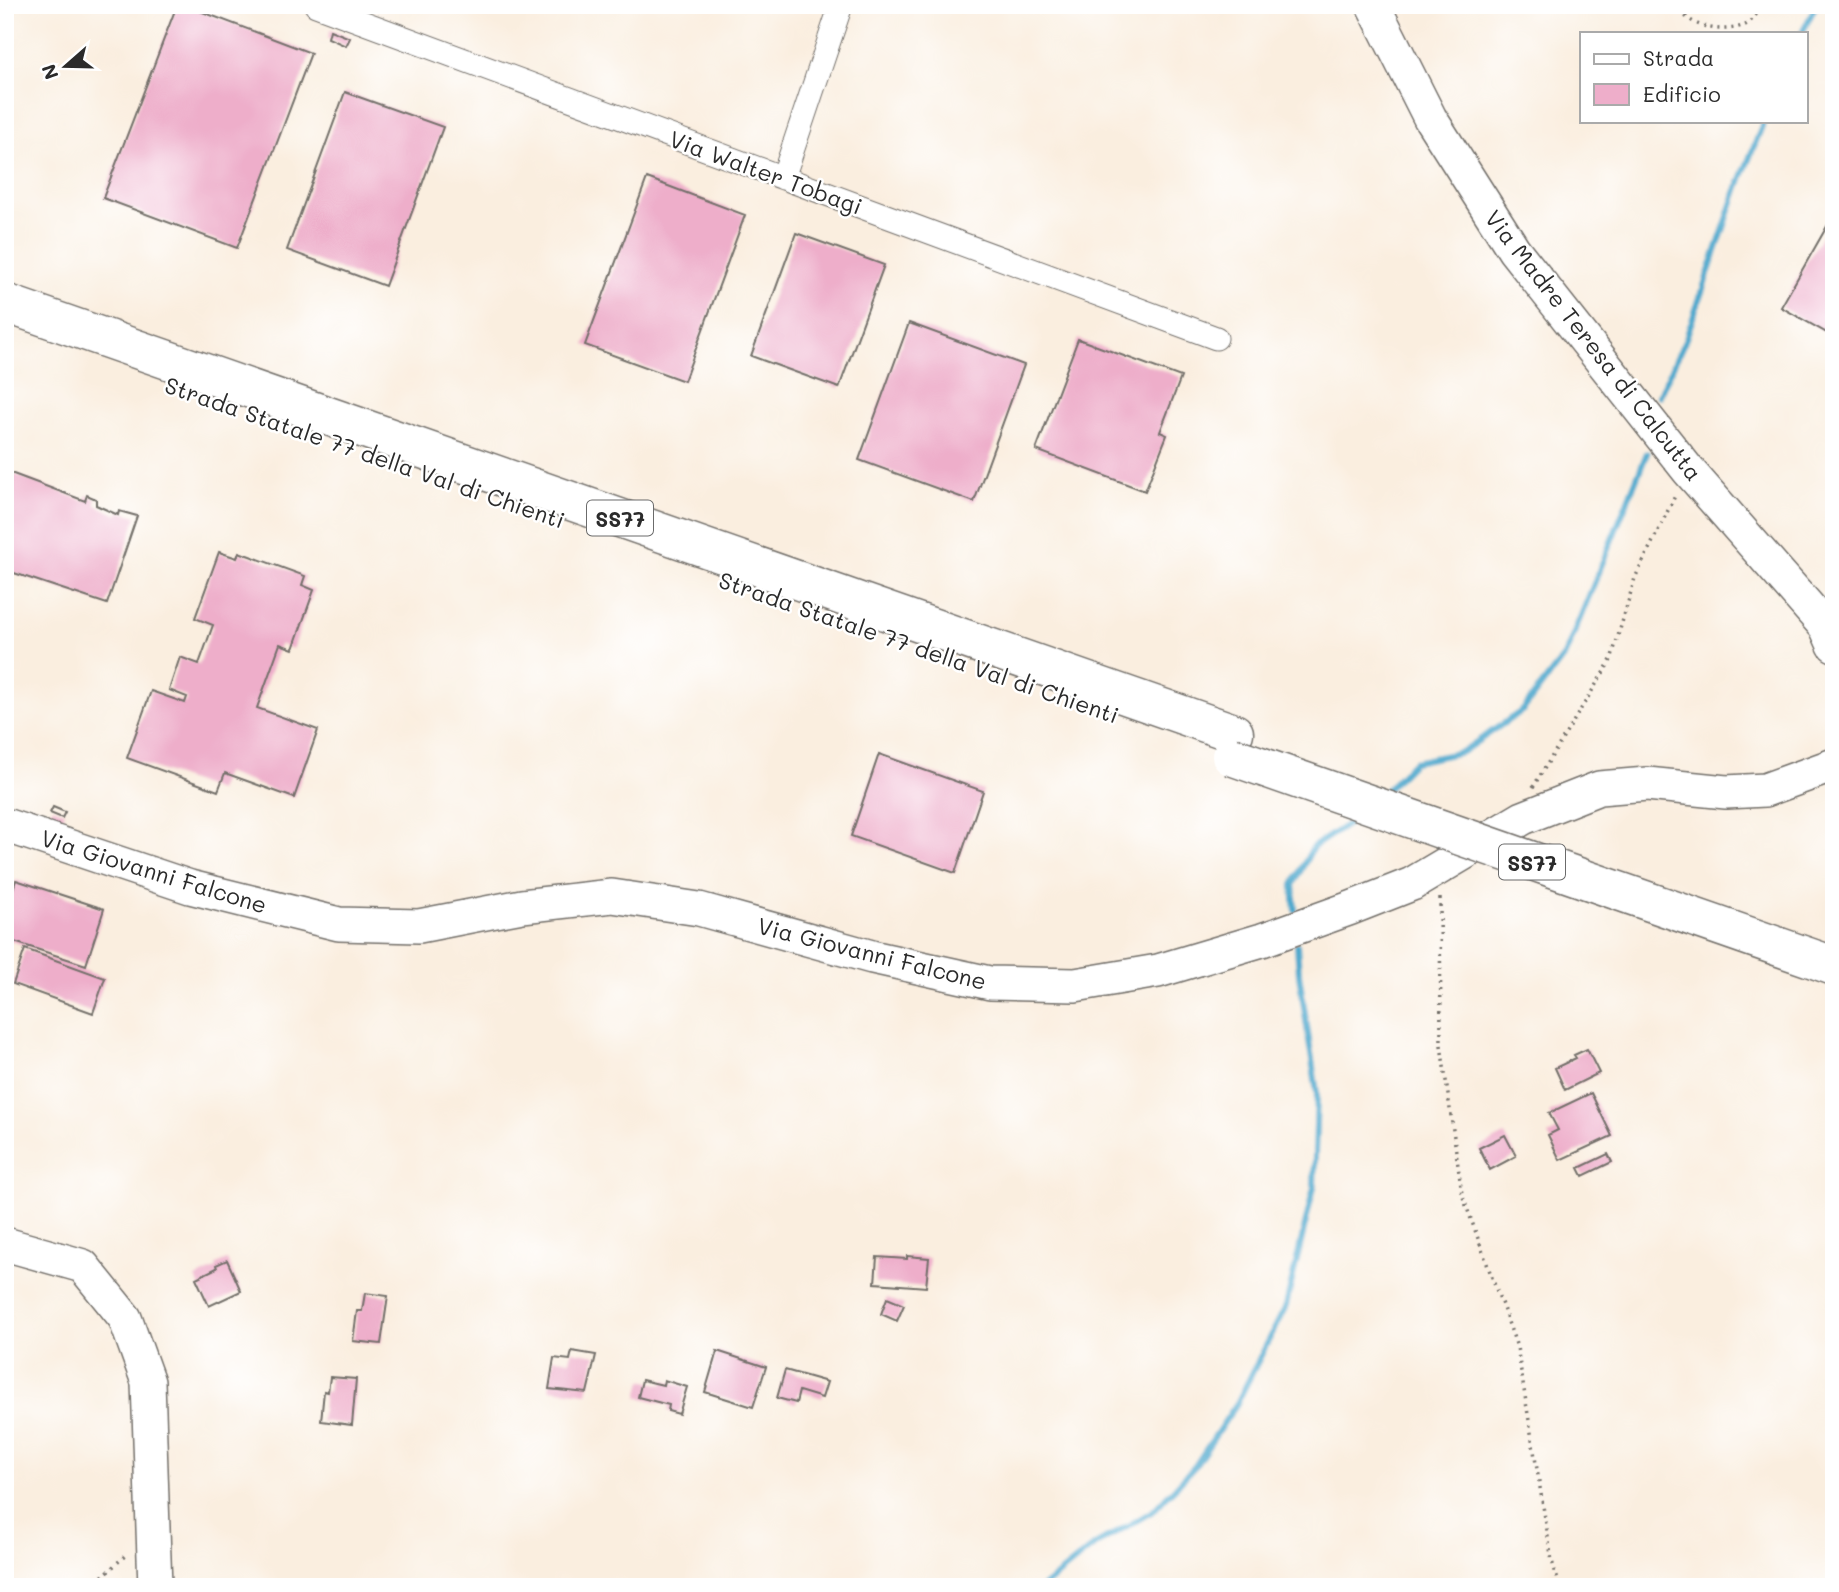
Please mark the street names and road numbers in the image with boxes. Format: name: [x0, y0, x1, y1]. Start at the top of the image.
street label: Via Walter Tobagi: [666, 123, 866, 221]
street label: Via Madre Teresa di Calcutta: [1479, 203, 1709, 487]
street label: Strada Statale 77 della Val di Chienti: [161, 369, 569, 535]
road number: SS77: [587, 500, 653, 536]
street label: Strada Statale 77 della Val di Chienti: [715, 564, 1123, 730]
street label: Via Giovanni Falcone: [37, 822, 271, 920]
road number: SS77: [1499, 844, 1565, 880]
street label: Via Giovanni Falcone: [754, 910, 990, 996]

